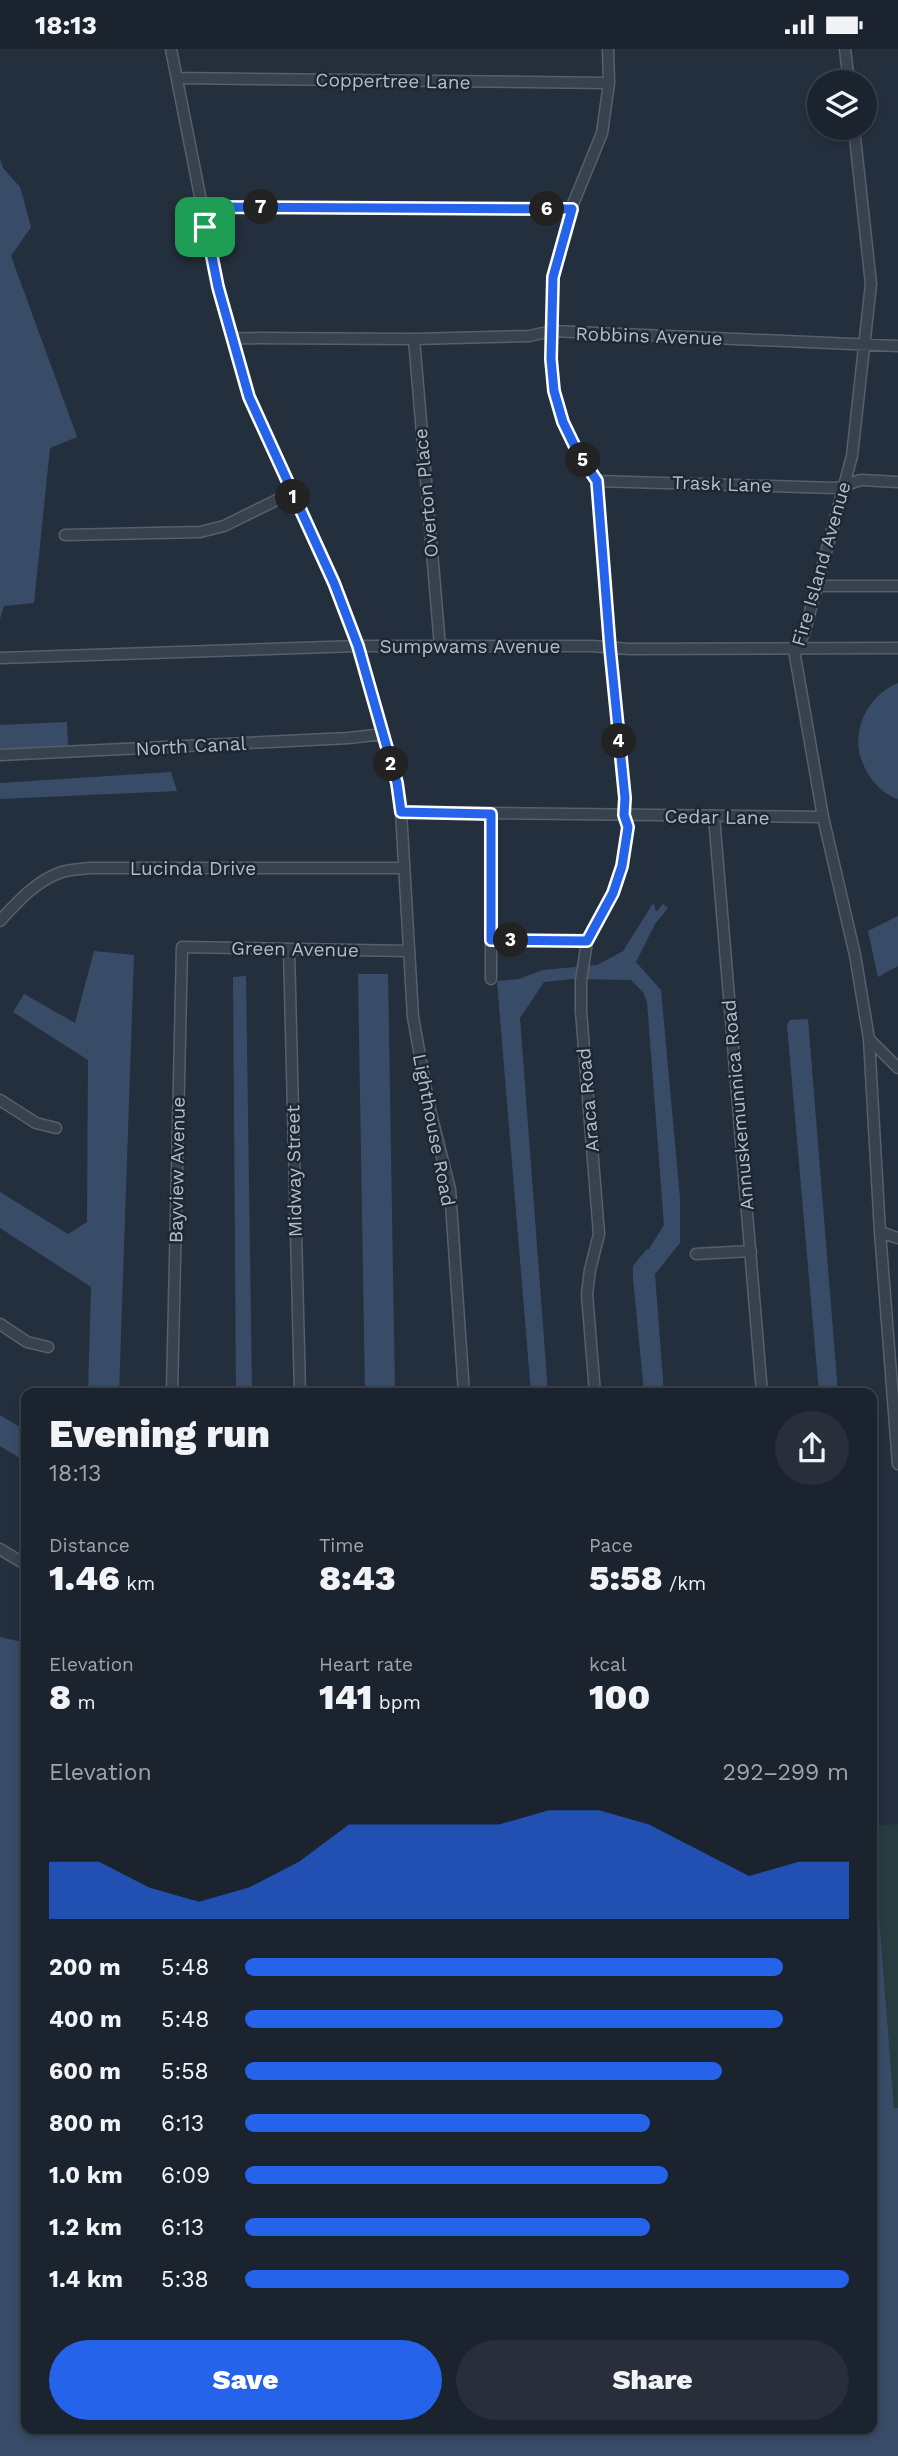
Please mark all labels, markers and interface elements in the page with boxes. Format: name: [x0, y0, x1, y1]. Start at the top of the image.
text: 18:13: [35, 10, 97, 40]
street label: Coppertree Lane: [315, 68, 471, 94]
map controls: [807, 70, 877, 140]
button: layers: [807, 70, 877, 140]
pin: 7: [244, 189, 278, 225]
pin: 6: [530, 191, 564, 227]
text: 7: [255, 195, 266, 218]
pin: [175, 197, 235, 257]
text: 6: [541, 197, 552, 220]
icon: arrive: [186, 208, 224, 246]
street label: Robbins Avenue: [575, 322, 723, 350]
street label: Overton Place: [409, 427, 443, 559]
pin: 5: [566, 443, 600, 477]
text: 5: [577, 448, 588, 471]
street label: Trask Lane: [672, 471, 772, 497]
pin: 1: [276, 479, 310, 515]
street label: Fire Island Avenue: [786, 479, 856, 649]
text: 1: [288, 485, 297, 508]
street label: Sumpwams Avenue: [380, 635, 561, 658]
pin: 4: [602, 723, 636, 759]
text: 4: [612, 729, 625, 752]
street label: North Canal: [135, 732, 247, 760]
pin: 2: [374, 747, 408, 781]
text: 2: [385, 752, 396, 775]
street label: Cedar Lane: [664, 805, 770, 829]
street label: Lucinda Drive: [130, 857, 256, 880]
pin: 3: [494, 923, 528, 957]
text: 3: [505, 928, 516, 951]
street label: Green Avenue: [231, 936, 359, 962]
street label: Annuskemunnica Road: [717, 999, 759, 1211]
street label: Araca Road: [572, 1047, 604, 1153]
street label: Lighthouse Road: [408, 1052, 460, 1208]
street label: Bayview Avenue: [164, 1097, 190, 1243]
street label: Midway Street: [281, 1105, 307, 1237]
button: share: [775, 1411, 849, 1485]
text: Evening run: [49, 1412, 270, 1456]
text: 18:13: [49, 1460, 101, 1487]
text: Distance: [49, 1534, 130, 1557]
text: Time: [319, 1534, 364, 1557]
text: Pace: [589, 1534, 633, 1557]
text: 1.46: [49, 1557, 120, 1599]
text: 8:43: [319, 1557, 396, 1599]
text: 5:58: [589, 1557, 663, 1599]
text: km: [120, 1572, 155, 1595]
text: /km: [663, 1572, 706, 1595]
text: Elevation: [49, 1653, 134, 1676]
text: Heart rate: [319, 1653, 413, 1676]
text: kcal: [589, 1653, 627, 1676]
text: 8: [49, 1676, 71, 1718]
text: 141: [319, 1676, 372, 1718]
text: 100: [589, 1676, 650, 1718]
text: m: [71, 1691, 96, 1714]
text: bpm: [372, 1691, 421, 1714]
text: Elevation: [49, 1759, 152, 1786]
text: 292–299 m: [723, 1759, 849, 1786]
text: 200 m: [49, 1954, 121, 1981]
text: 5:48: [161, 1954, 209, 1981]
text: 400 m: [49, 2006, 122, 2033]
text: 5:48: [161, 2006, 209, 2033]
text: 600 m: [49, 2058, 121, 2085]
text: 5:58: [161, 2058, 209, 2085]
text: 800 m: [49, 2110, 121, 2137]
text: 6:13: [161, 2110, 204, 2137]
text: 1.0 km: [49, 2162, 123, 2189]
text: 6:09: [161, 2162, 210, 2189]
text: 1.2 km: [49, 2214, 122, 2241]
text: 6:13: [161, 2214, 204, 2241]
text: 1.4 km: [49, 2266, 123, 2293]
text: 5:38: [161, 2266, 209, 2293]
button: Save: [49, 2340, 442, 2420]
button: Share: [456, 2340, 849, 2420]

